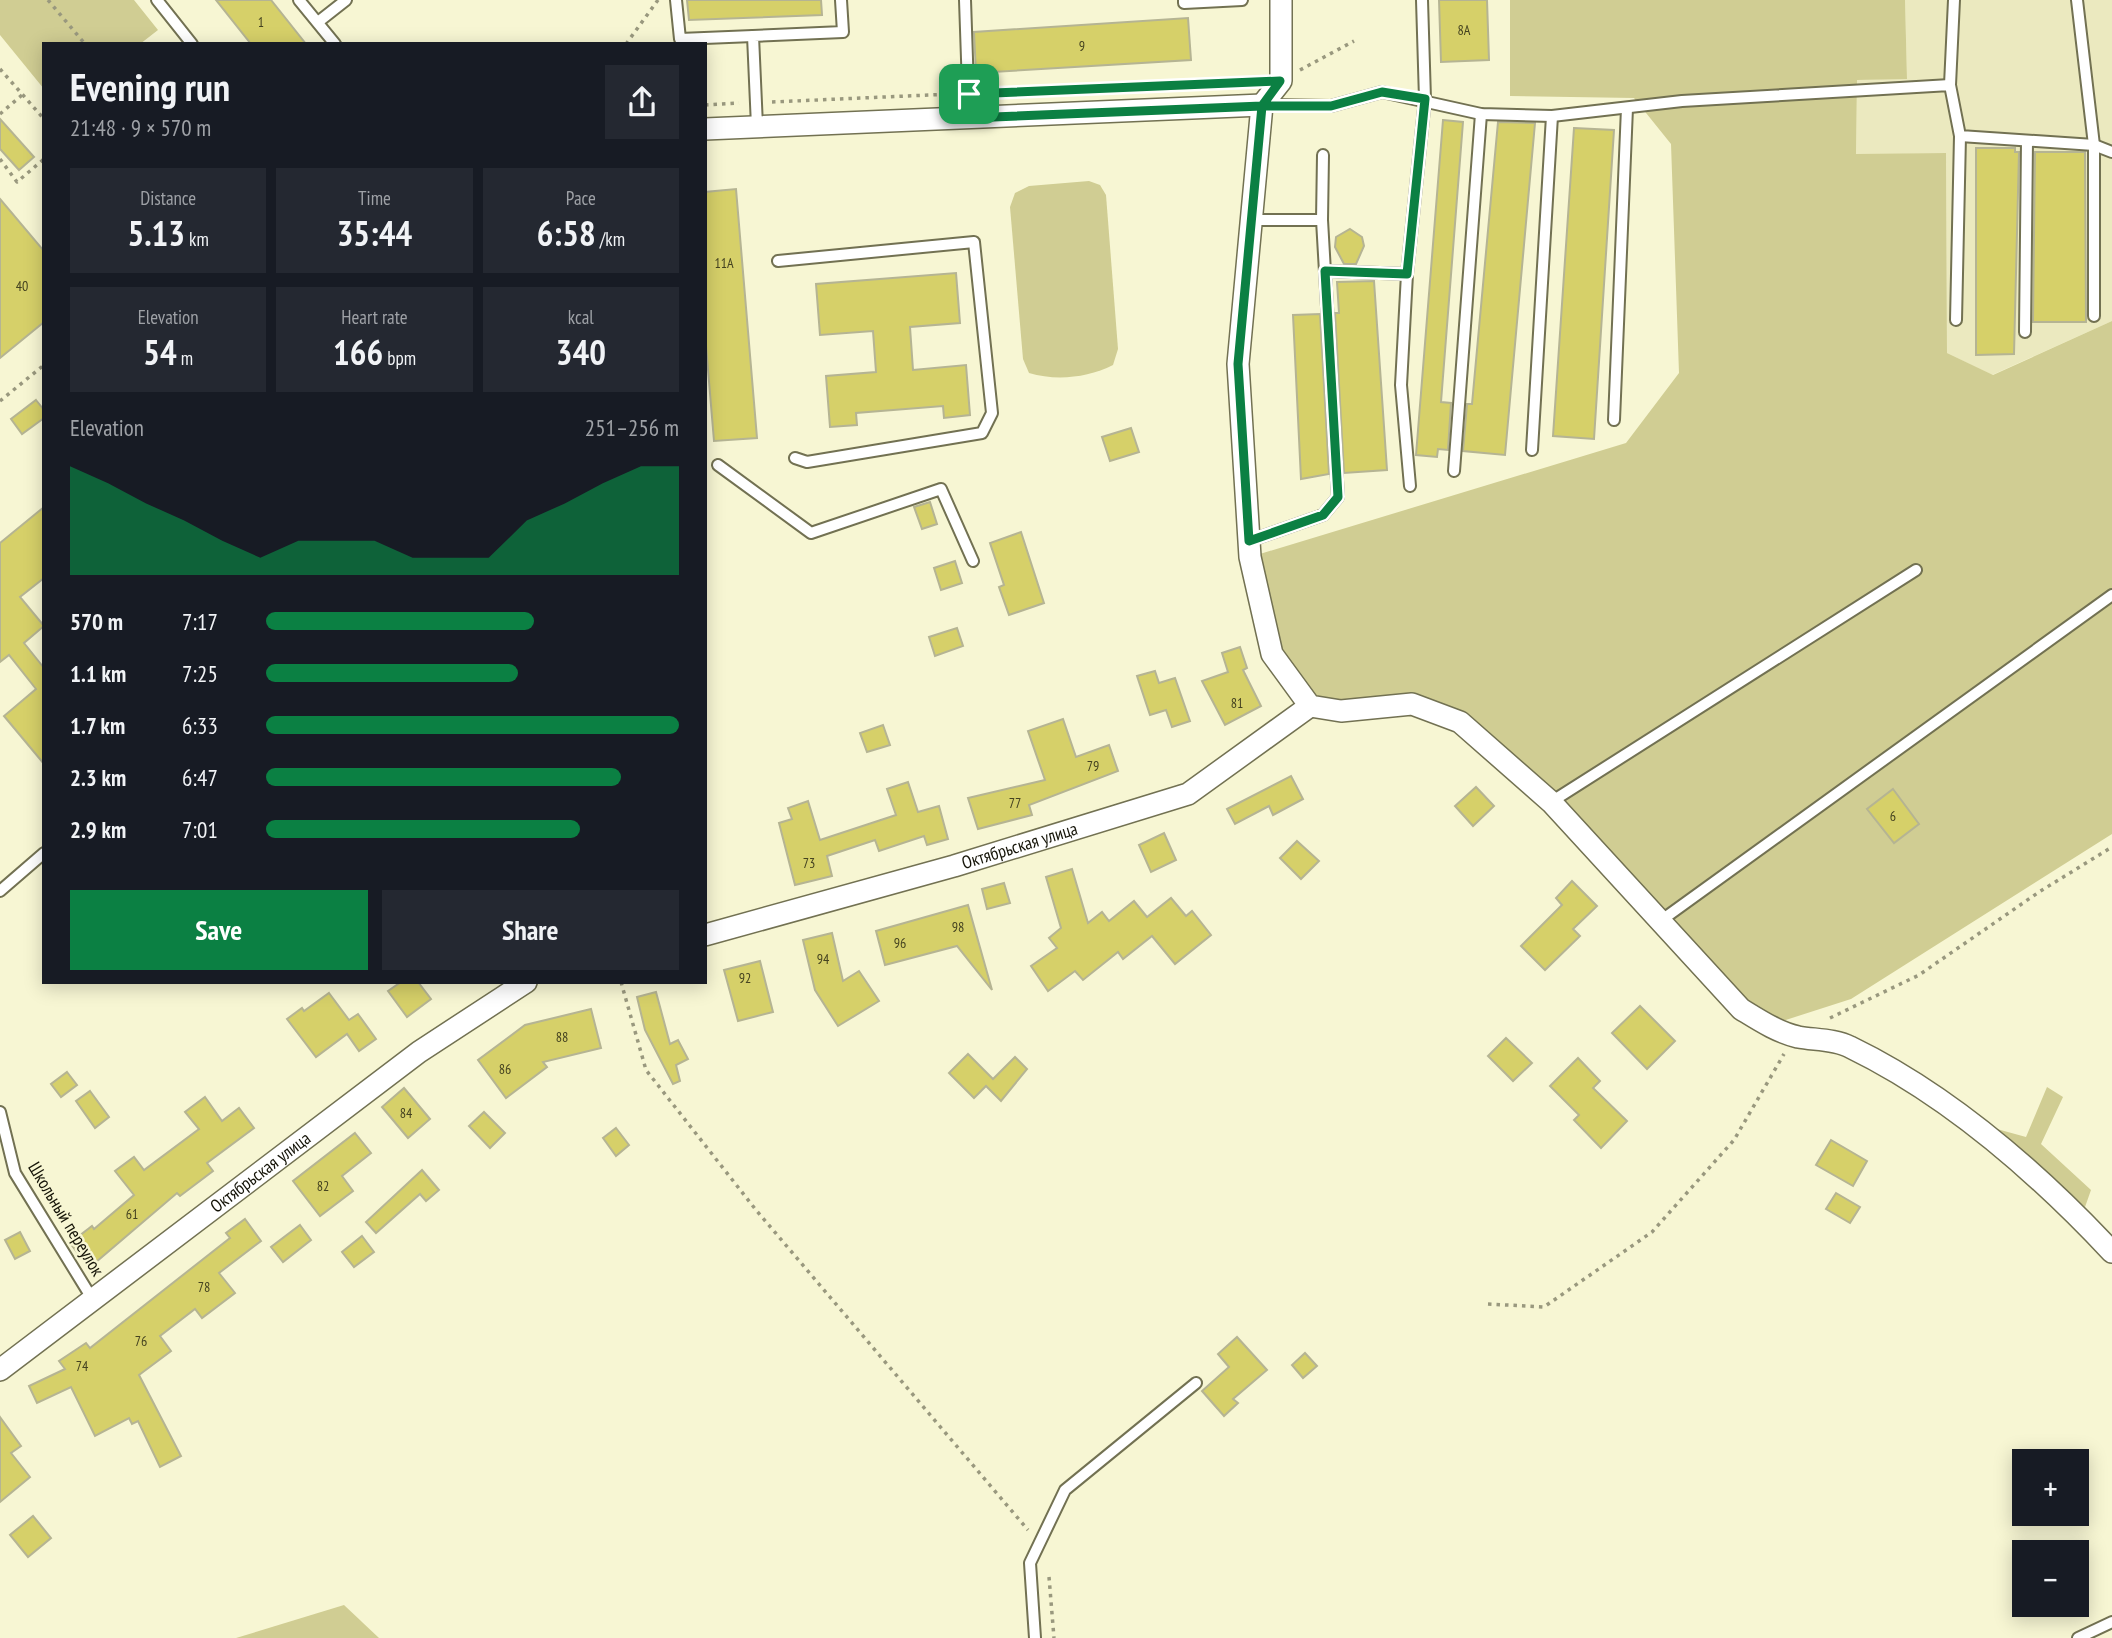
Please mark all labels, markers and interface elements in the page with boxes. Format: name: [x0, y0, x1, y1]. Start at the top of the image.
house number: 1: [258, 13, 264, 31]
house number: 8А: [1458, 21, 1471, 39]
house number: 9: [1079, 37, 1085, 55]
text: Evening run: [70, 62, 230, 111]
pin: [939, 64, 999, 124]
button: share: [605, 65, 679, 139]
icon: arrive: [950, 75, 988, 113]
text: 21:48 · 9 × 570 m: [70, 113, 211, 142]
text: Distance: [140, 186, 196, 210]
text: Time: [358, 186, 391, 210]
text: Pace: [566, 186, 596, 210]
text: 5.13: [127, 210, 185, 256]
text: 35:44: [337, 210, 412, 256]
text: 6:58: [537, 210, 596, 256]
text: km: [185, 227, 209, 251]
text: /km: [596, 227, 625, 251]
house number: 11А: [714, 254, 734, 272]
house number: 40: [16, 277, 28, 295]
text: Elevation: [138, 305, 199, 329]
text: Heart rate: [341, 305, 408, 329]
text: kcal: [568, 305, 594, 329]
text: 54: [143, 329, 177, 375]
text: 166: [333, 329, 383, 375]
text: 340: [556, 329, 606, 375]
text: m: [177, 346, 193, 370]
text: bpm: [383, 346, 416, 370]
text: Elevation: [70, 413, 144, 442]
text: 251–256 m: [585, 413, 679, 442]
text: 570 m: [70, 607, 123, 636]
text: 7:17: [182, 607, 218, 636]
text: 1.1 km: [70, 659, 126, 688]
text: 7:25: [182, 659, 218, 688]
house number: 81: [1231, 694, 1243, 712]
text: 1.7 km: [70, 711, 125, 740]
text: 6:33: [182, 711, 218, 740]
house number: 79: [1087, 757, 1099, 775]
text: 2.3 km: [70, 763, 126, 792]
text: 6:47: [182, 763, 218, 792]
house number: 77: [1009, 794, 1021, 812]
house number: 6: [1890, 807, 1896, 825]
text: 2.9 km: [70, 815, 126, 844]
text: 7:01: [182, 815, 218, 844]
street label: Октябрьская улица: [959, 817, 1080, 874]
house number: 73: [803, 854, 815, 872]
button: Save: [70, 890, 368, 970]
button: Share: [382, 890, 679, 970]
house number: 98: [952, 918, 964, 936]
house number: 96: [894, 934, 906, 952]
house number: 94: [817, 950, 830, 968]
house number: 92: [739, 969, 751, 987]
house number: 88: [556, 1028, 568, 1046]
house number: 86: [499, 1060, 511, 1078]
house number: 84: [400, 1104, 413, 1122]
street label: Октябрьская улица: [205, 1126, 315, 1217]
street label: Школьный переулок: [23, 1157, 110, 1280]
house number: 82: [317, 1177, 329, 1195]
house number: 61: [126, 1205, 138, 1223]
house number: 78: [198, 1278, 210, 1296]
house number: 76: [135, 1332, 147, 1350]
house number: 74: [76, 1357, 89, 1375]
map controls: [2012, 1449, 2089, 1617]
button: +: [2012, 1449, 2089, 1526]
button: −: [2012, 1540, 2089, 1617]

